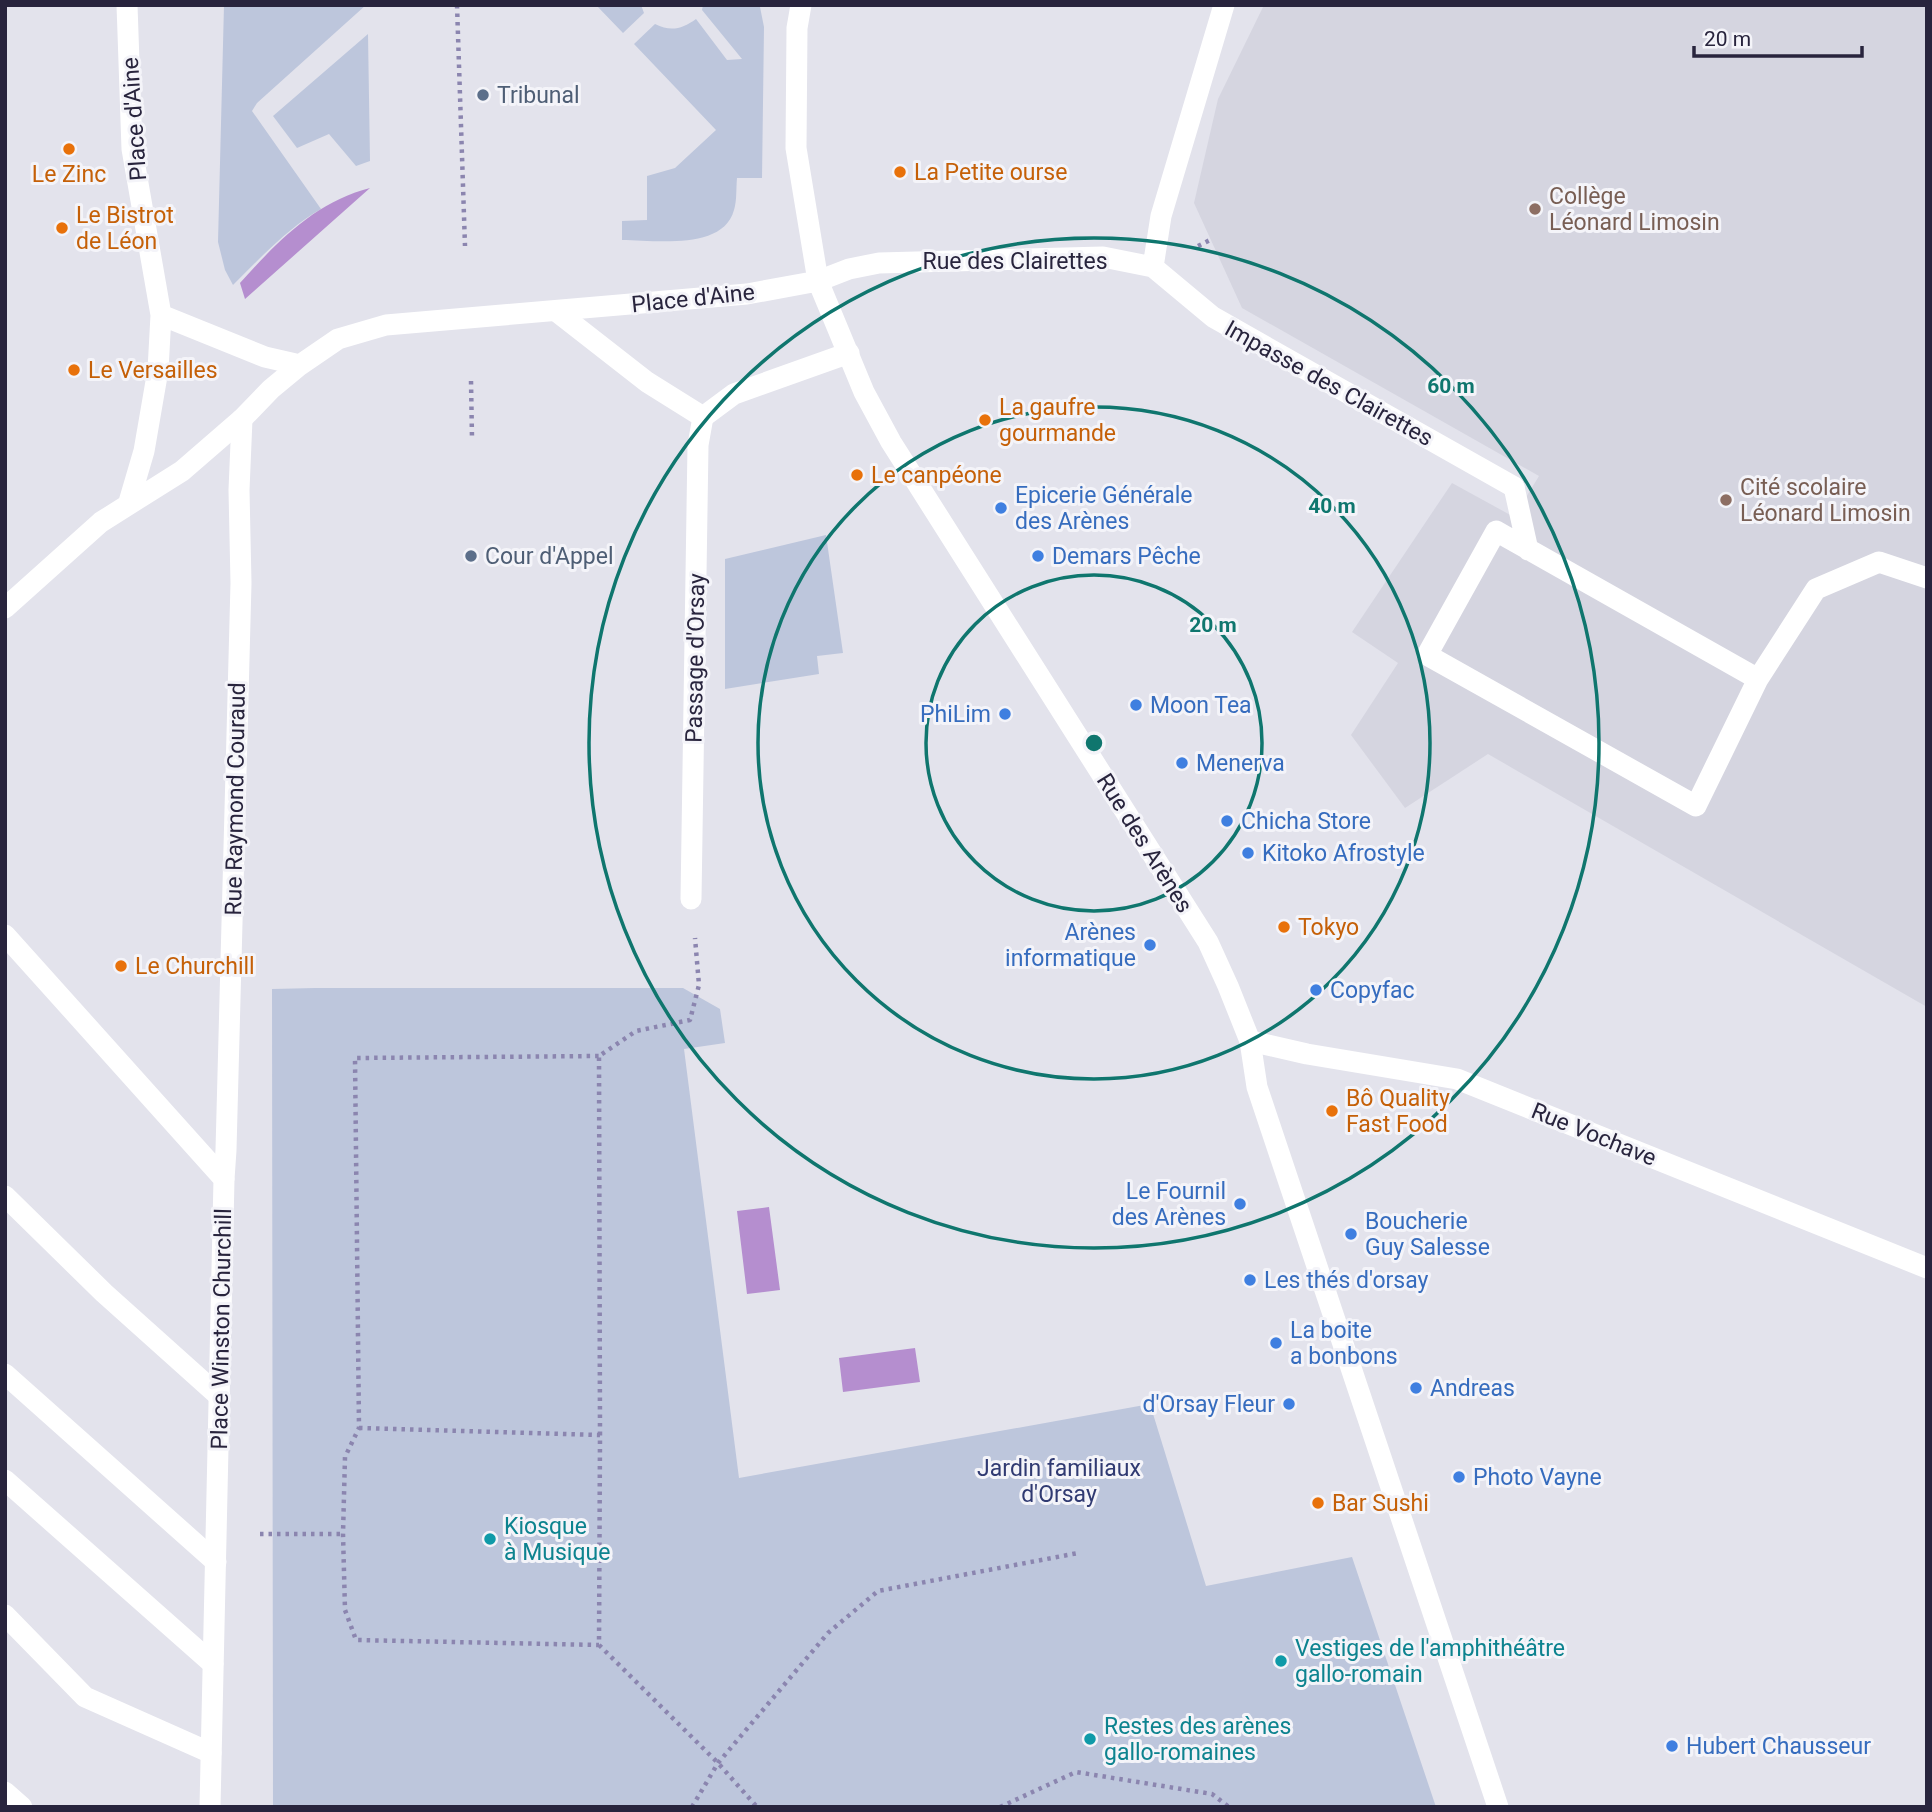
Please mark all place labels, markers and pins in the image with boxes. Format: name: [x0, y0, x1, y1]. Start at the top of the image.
place label: Tribunal: [497, 82, 580, 109]
marker: Tribunal: [475, 87, 491, 103]
marker: Le Zinc: [61, 141, 77, 157]
place label: La Petite ourse: [914, 159, 1067, 186]
place label: Le Zinc: [32, 161, 106, 188]
marker: La Petite ourse: [892, 164, 908, 180]
place label: Collège Léonard Limosin: [1549, 183, 1720, 236]
marker: Collège Léonard Limosin: [1527, 201, 1543, 217]
place label: Le Bistrot de Léon: [76, 202, 174, 255]
marker: Le Bistrot de Léon: [54, 220, 70, 236]
place label: Le Versailles: [88, 357, 218, 384]
marker: Le Versailles: [66, 362, 82, 378]
place label: La gaufre gourmande: [999, 394, 1116, 447]
marker: La gaufre gourmande: [977, 412, 993, 428]
place label: Le canpéone: [871, 462, 1002, 489]
marker: Le canpéone: [849, 467, 865, 483]
place label: Cité scolaire Léonard Limosin: [1740, 474, 1911, 527]
place label: Epicerie Générale des Arènes: [1015, 482, 1193, 535]
marker: Cité scolaire Léonard Limosin: [1718, 492, 1734, 508]
marker: Epicerie Générale des Arènes: [993, 500, 1009, 516]
place label: Cour d'Appel: [485, 543, 614, 570]
place label: Demars Pêche: [1052, 543, 1201, 570]
marker: Cour d'Appel: [463, 548, 479, 564]
marker: Demars Pêche: [1030, 548, 1046, 564]
place label: Moon Tea: [1150, 692, 1252, 719]
marker: Moon Tea: [1128, 697, 1144, 713]
place label: PhiLim: [920, 701, 991, 728]
marker: PhiLim: [997, 706, 1013, 722]
centre of rings: [1082, 731, 1106, 755]
place label: Menerva: [1196, 750, 1285, 777]
marker: Menerva: [1174, 755, 1190, 771]
place label: Chicha Store: [1241, 808, 1371, 835]
marker: Chicha Store: [1219, 813, 1235, 829]
place label: Kitoko Afrostyle: [1262, 840, 1425, 867]
marker: Kitoko Afrostyle: [1240, 845, 1256, 861]
place label: Tokyo: [1298, 914, 1359, 941]
place label: Arènes informatique: [1005, 919, 1136, 972]
marker: Tokyo: [1276, 919, 1292, 935]
marker: Arènes informatique: [1142, 937, 1158, 953]
place label: Le Churchill: [135, 953, 255, 980]
marker: Le Churchill: [113, 958, 129, 974]
place label: Copyfac: [1330, 977, 1414, 1004]
marker: Copyfac: [1308, 982, 1324, 998]
place label: Bô Quality Fast Food: [1346, 1085, 1450, 1138]
marker: Bô Quality Fast Food: [1324, 1103, 1340, 1119]
place label: Le Fournil des Arènes: [1112, 1178, 1226, 1231]
marker: Le Fournil des Arènes: [1232, 1196, 1248, 1212]
place label: Boucherie Guy Salesse: [1365, 1208, 1490, 1261]
marker: Boucherie Guy Salesse: [1343, 1226, 1359, 1242]
place label: Les thés d'orsay: [1264, 1267, 1429, 1294]
marker: Les thés d'orsay: [1242, 1272, 1258, 1288]
place label: La boite a bonbons: [1290, 1317, 1398, 1370]
marker: La boite a bonbons: [1268, 1335, 1284, 1351]
place label: Andreas: [1430, 1375, 1515, 1402]
marker: Andreas: [1408, 1380, 1424, 1396]
place label: d'Orsay Fleur: [1143, 1391, 1275, 1418]
marker: d'Orsay Fleur: [1281, 1396, 1297, 1412]
place label: Photo Vayne: [1473, 1464, 1602, 1491]
marker: Photo Vayne: [1451, 1469, 1467, 1485]
place label: Bar Sushi: [1332, 1490, 1429, 1517]
marker: Bar Sushi: [1310, 1495, 1326, 1511]
place label: Kiosque à Musique: [504, 1513, 610, 1566]
marker: Kiosque à Musique: [482, 1531, 498, 1547]
place label: Vestiges de l'amphithéâtre gallo-romain: [1295, 1635, 1565, 1688]
marker: Vestiges de l'amphithéâtre gallo-romain: [1273, 1653, 1289, 1669]
place label: Restes des arènes gallo-romaines: [1104, 1713, 1291, 1766]
marker: Restes des arènes gallo-romaines: [1082, 1731, 1098, 1747]
place label: Hubert Chausseur: [1686, 1733, 1871, 1760]
marker: Hubert Chausseur: [1664, 1738, 1680, 1754]

